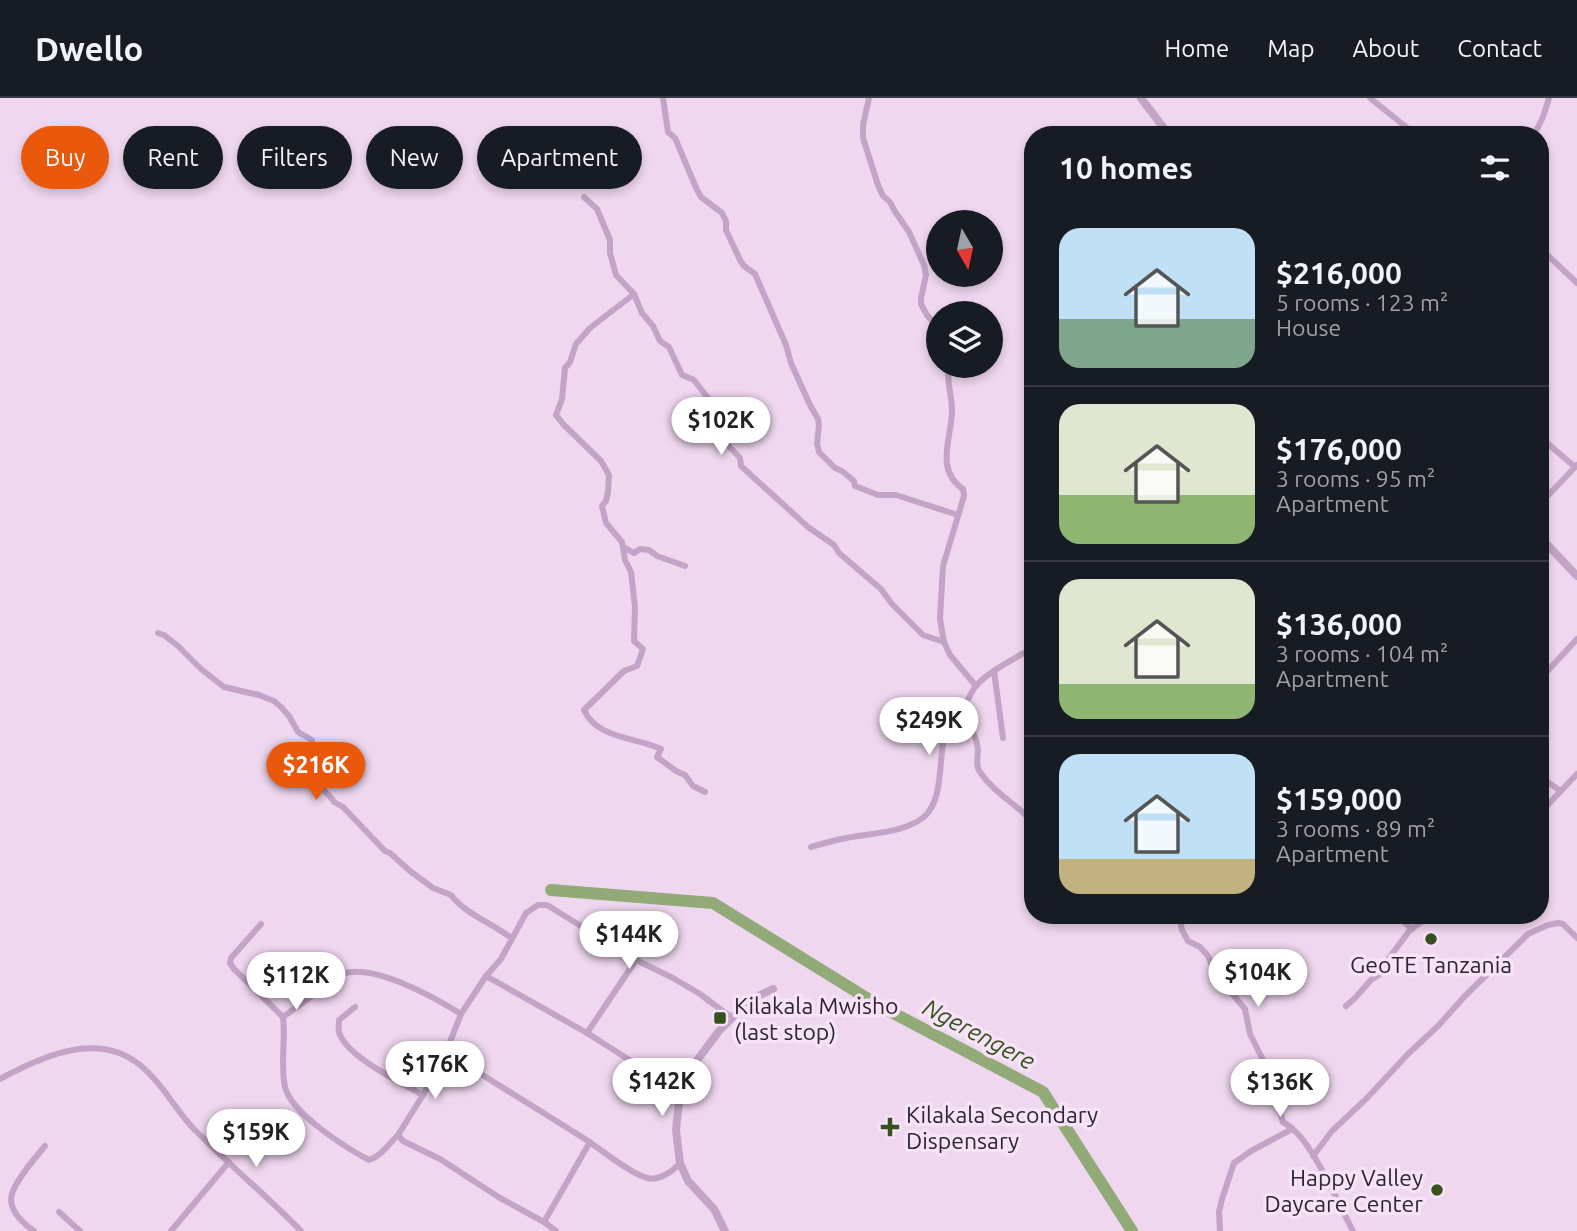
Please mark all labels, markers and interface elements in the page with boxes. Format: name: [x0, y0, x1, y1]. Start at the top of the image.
text: Dwello: [35, 30, 143, 67]
text: Home: [1164, 35, 1229, 62]
text: Map: [1267, 35, 1314, 62]
text: About: [1352, 35, 1419, 62]
text: Contact: [1457, 35, 1542, 62]
chip: Buy: [21, 126, 109, 189]
chip: Rent: [123, 126, 223, 189]
chip: Filters: [237, 126, 352, 189]
chip: New: [366, 126, 463, 189]
chip: Apartment: [477, 126, 642, 189]
icon: filters: [1476, 149, 1514, 187]
text: 10 homes: [1059, 151, 1193, 185]
north arrow: [926, 210, 1003, 287]
map controls: [926, 210, 1003, 378]
icon: home: [1115, 256, 1199, 340]
text: $216,000: [1276, 256, 1402, 290]
text: 5 rooms · 123 m²: [1276, 290, 1448, 315]
button: layers: [926, 301, 1003, 378]
text: House: [1276, 315, 1341, 340]
pin: $102K: [672, 398, 770, 457]
text: $102K: [687, 407, 755, 432]
icon: home: [1115, 432, 1199, 516]
text: $176,000: [1276, 432, 1402, 466]
text: 3 rooms · 95 m²: [1276, 466, 1435, 491]
text: Apartment: [1276, 491, 1389, 516]
icon: home: [1115, 607, 1199, 691]
text: $136,000: [1276, 607, 1402, 641]
text: 3 rooms · 104 m²: [1276, 641, 1448, 666]
text: Apartment: [1276, 666, 1389, 691]
pin: $249K: [880, 698, 978, 757]
text: $249K: [895, 707, 963, 732]
pin: $216K: [267, 742, 365, 802]
text: $216K: [282, 752, 350, 777]
icon: home: [1115, 782, 1199, 866]
text: $159,000: [1276, 782, 1402, 816]
text: 3 rooms · 89 m²: [1276, 816, 1435, 841]
text: Apartment: [1276, 841, 1389, 866]
pin: $144K: [580, 912, 678, 971]
text: $144K: [595, 921, 663, 946]
marker: GeoTE Tanzania: [1423, 931, 1439, 947]
pin: $104K: [1209, 950, 1307, 1009]
place label: GeoTE Tanzania: [1350, 952, 1512, 977]
pin: $112K: [247, 953, 345, 1012]
text: $104K: [1224, 959, 1292, 984]
text: $112K: [262, 962, 330, 987]
place label: Kilakala Mwisho (last stop): [734, 993, 899, 1045]
water label: Ngerengere: [918, 993, 1040, 1075]
marker: Kilakala Mwisho (last stop): [712, 1010, 728, 1026]
pin: $176K: [386, 1042, 484, 1101]
text: $176K: [401, 1051, 469, 1076]
pin: $142K: [613, 1058, 711, 1118]
pin: $136K: [1231, 1060, 1329, 1119]
text: $142K: [628, 1068, 696, 1093]
text: $136K: [1246, 1069, 1314, 1094]
place label: Kilakala Secondary Dispensary: [906, 1102, 1098, 1153]
pin: $159K: [207, 1110, 305, 1169]
marker: Kilakala Secondary Dispensary: [880, 1117, 900, 1137]
text: $159K: [222, 1119, 290, 1144]
place label: Happy Valley Daycare Center: [1265, 1165, 1423, 1216]
marker: Happy Valley Daycare Center: [1429, 1182, 1445, 1198]

